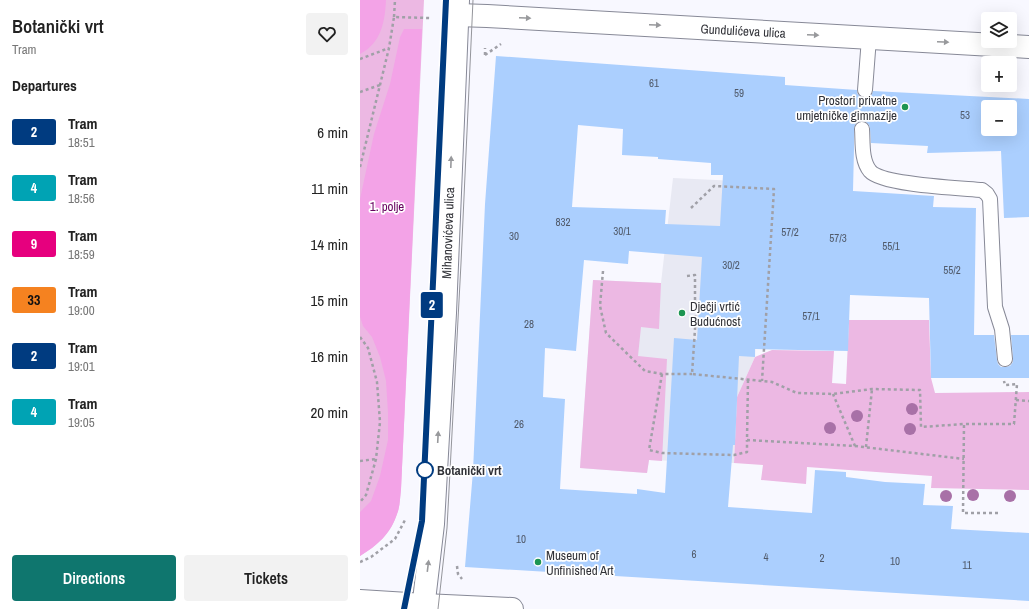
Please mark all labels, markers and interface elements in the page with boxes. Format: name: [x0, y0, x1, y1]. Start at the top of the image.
map controls: [981, 12, 1017, 136]
button: layers: [981, 12, 1017, 48]
text: Botanički vrt: [12, 13, 104, 39]
button: heart: [306, 13, 348, 55]
one-way arrow: [519, 14, 532, 21]
street label: Gundulićeva ulica: [700, 20, 786, 42]
one-way arrow: [649, 22, 661, 29]
one-way arrow: [807, 31, 819, 38]
one-way arrow: [937, 39, 949, 46]
text: Tram: [12, 41, 36, 58]
button: +: [981, 56, 1017, 92]
text: Departures: [12, 75, 77, 96]
house number: 61: [649, 76, 659, 90]
house number: 59: [734, 86, 744, 100]
place label: Prostori privatne umjetničke gimnazije: [796, 92, 897, 124]
button: −: [981, 100, 1017, 136]
marker: Prostori privatne umjetničke gimnazije: [900, 102, 910, 112]
house number: 53: [960, 108, 970, 122]
text: Tram: [68, 113, 97, 134]
text: 6 min: [317, 122, 348, 143]
text: 2: [31, 123, 37, 141]
text: 18:51: [68, 134, 95, 151]
one-way arrow: [448, 156, 455, 168]
text: Tram: [68, 169, 97, 190]
text: 11 min: [311, 178, 348, 199]
text: 4: [31, 179, 37, 197]
street label: Mihanovićeva ulica: [438, 187, 458, 279]
text: 18:56: [68, 190, 95, 207]
park label: 1. polje: [370, 198, 404, 215]
house number: 832: [555, 215, 571, 229]
house number: 30/1: [613, 224, 631, 238]
text: Tram: [68, 225, 97, 246]
house number: 57/2: [781, 225, 799, 239]
house number: 30: [509, 229, 519, 243]
house number: 57/3: [829, 231, 847, 245]
text: 14 min: [310, 234, 348, 255]
text: 9: [31, 235, 37, 253]
house number: 55/1: [882, 239, 900, 253]
text: 18:59: [68, 246, 95, 263]
house number: 30/2: [722, 258, 740, 272]
house number: 55/2: [943, 263, 961, 277]
text: Tram: [68, 281, 97, 302]
text: 15 min: [310, 290, 348, 311]
text: 33: [28, 291, 40, 309]
line badge: 2: [419, 292, 445, 318]
text: 2: [429, 296, 435, 314]
place label: Dječji vrtić Budućnost: [690, 298, 740, 330]
text: 19:00: [68, 302, 95, 319]
marker: Dječji vrtić Budućnost: [677, 308, 687, 318]
house number: 57/1: [802, 309, 820, 323]
house number: 28: [524, 317, 534, 331]
text: Tram: [68, 337, 97, 358]
text: 16 min: [310, 346, 348, 367]
text: 2: [31, 347, 37, 365]
text: 19:01: [68, 358, 95, 375]
text: Tram: [68, 393, 97, 414]
text: 20 min: [310, 402, 348, 423]
text: 4: [31, 403, 37, 421]
text: 19:05: [68, 414, 95, 431]
house number: 26: [514, 417, 524, 431]
one-way arrow: [435, 430, 442, 443]
marker: Botanički vrt: [416, 461, 434, 479]
place label: Botanički vrt: [437, 462, 502, 479]
house number: 10: [516, 532, 526, 546]
place label: Museum of Unfinished Art: [546, 547, 614, 579]
house number: 6: [691, 547, 697, 561]
house number: 4: [763, 550, 769, 564]
house number: 2: [819, 551, 825, 565]
house number: 10: [890, 554, 900, 568]
button: Directions: [12, 555, 176, 601]
button: Tickets: [184, 555, 348, 601]
marker: Museum of Unfinished Art: [533, 557, 543, 567]
house number: 11: [962, 558, 972, 572]
one-way arrow: [425, 560, 432, 572]

